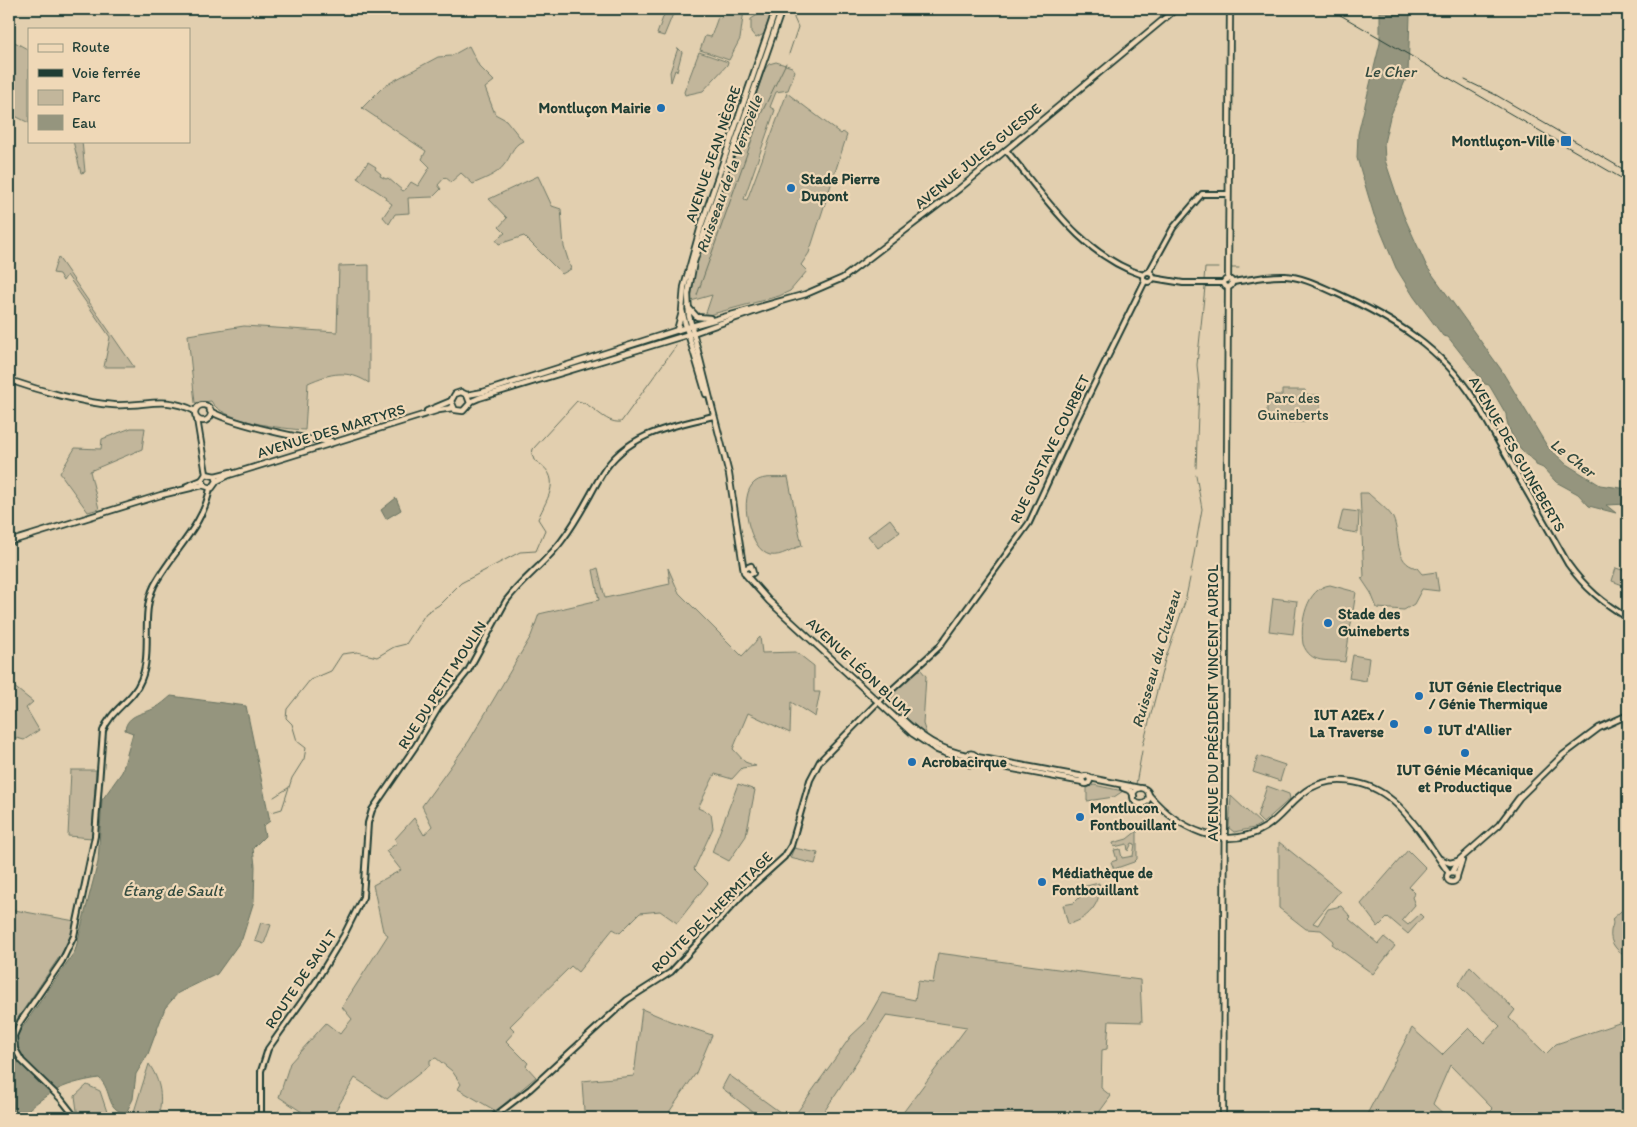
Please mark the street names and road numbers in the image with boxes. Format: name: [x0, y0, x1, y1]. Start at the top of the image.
street label: AVENUE JEAN NÈGRE: [681, 83, 745, 225]
street label: AVENUE JULES GUESDE: [911, 99, 1045, 213]
street label: RUE GUSTAVE COURBET: [1006, 371, 1094, 526]
street label: AVENUE DES GUINEBERTS: [1465, 373, 1569, 535]
street label: AVENUE DES MARTYRS: [255, 400, 407, 462]
street label: AVENUE DU PRÉSIDENT VINCENT AURIOL: [1204, 564, 1222, 842]
street label: AVENUE LÉON BLUM: [803, 614, 915, 720]
street label: RUE DU PETIT MOULIN: [394, 618, 490, 752]
street label: ROUTE DE L'HERMITAGE: [648, 848, 776, 976]
street label: ROUTE DE SAULT: [261, 926, 341, 1032]

